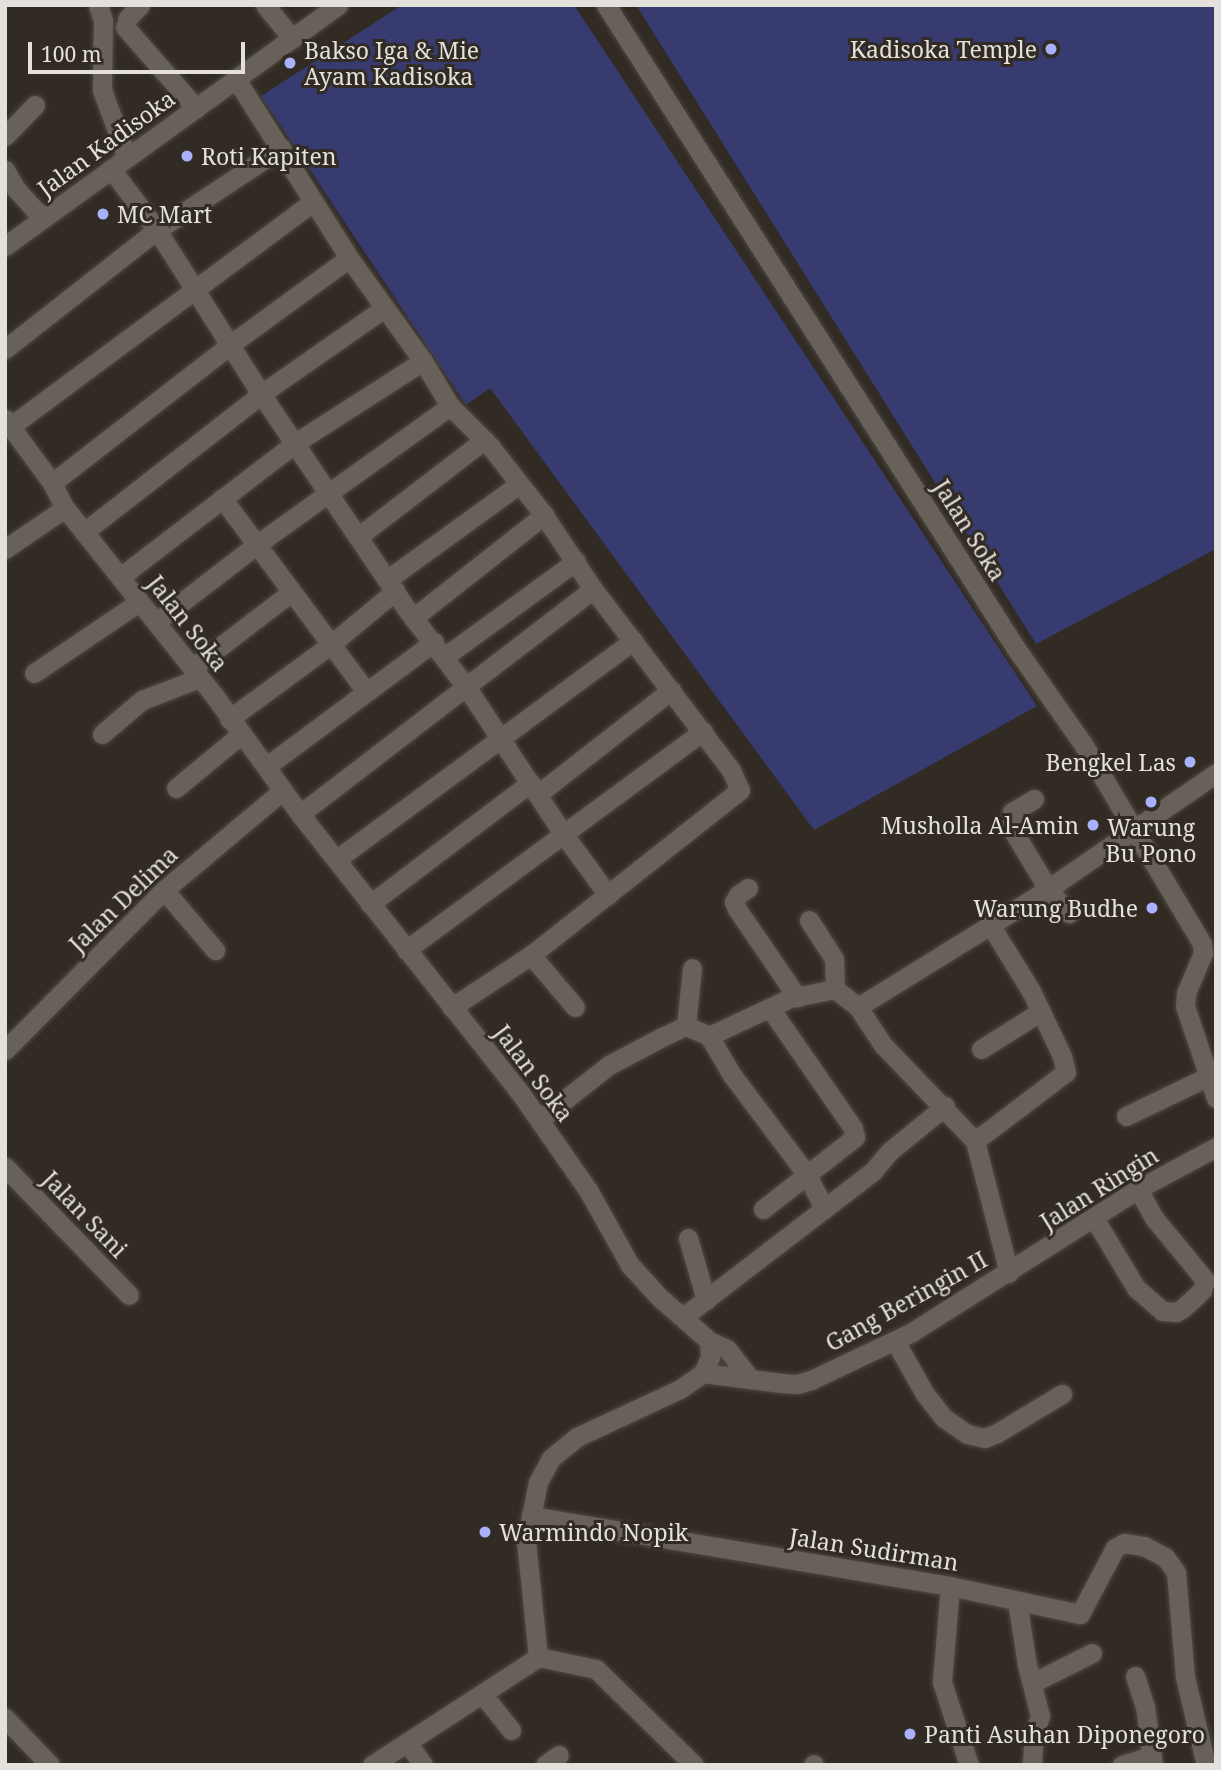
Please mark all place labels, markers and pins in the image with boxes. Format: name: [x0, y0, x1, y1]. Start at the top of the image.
place label: Kadisoka Temple: [850, 35, 1037, 63]
place label: Bakso Iga & Mie Ayam Kadisoka: [304, 36, 479, 90]
marker: Kadisoka Temple: [1043, 41, 1059, 57]
marker: Bakso Iga & Mie Ayam Kadisoka: [282, 55, 298, 71]
place label: Roti Kapiten: [201, 142, 337, 170]
marker: Roti Kapiten: [179, 148, 195, 164]
place label: MC Mart: [117, 200, 212, 228]
marker: MC Mart: [95, 206, 111, 222]
place label: Bengkel Las: [1045, 748, 1176, 776]
marker: Bengkel Las: [1182, 754, 1198, 770]
marker: Warung Bu Pono: [1143, 794, 1159, 810]
place label: Musholla Al-Amin: [881, 811, 1079, 839]
place label: Warung Bu Pono: [1106, 813, 1196, 867]
marker: Musholla Al-Amin: [1085, 817, 1101, 833]
place label: Warung Budhe: [973, 894, 1138, 922]
marker: Warung Budhe: [1144, 900, 1160, 916]
place label: Warmindo Nopik: [499, 1518, 688, 1546]
marker: Warmindo Nopik: [477, 1524, 493, 1540]
place label: Panti Asuhan Diponegoro: [924, 1720, 1205, 1748]
marker: Panti Asuhan Diponegoro: [902, 1726, 918, 1742]

